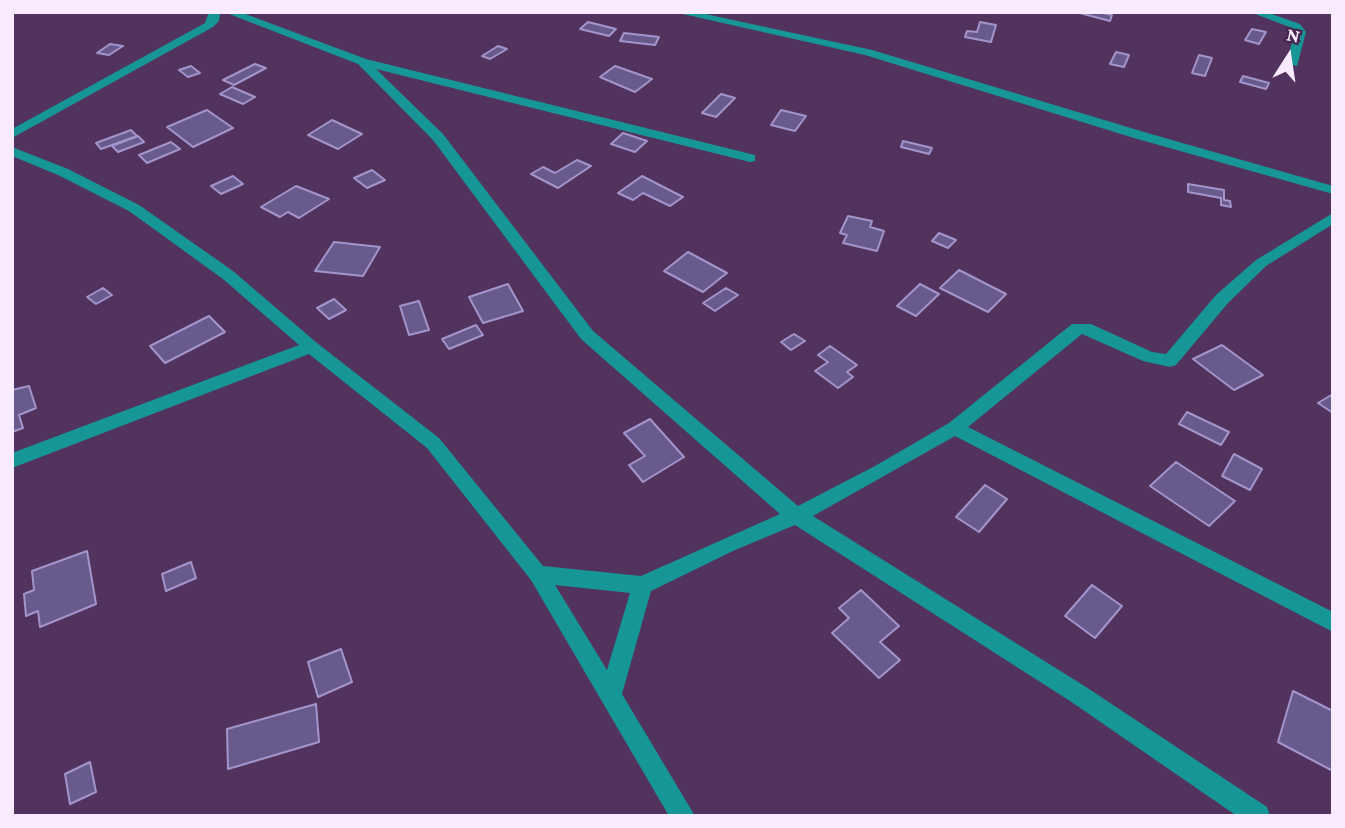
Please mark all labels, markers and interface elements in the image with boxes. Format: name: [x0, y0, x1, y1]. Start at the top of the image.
north arrow: [1254, 21, 1324, 91]
text: N: [1285, 23, 1302, 47]

